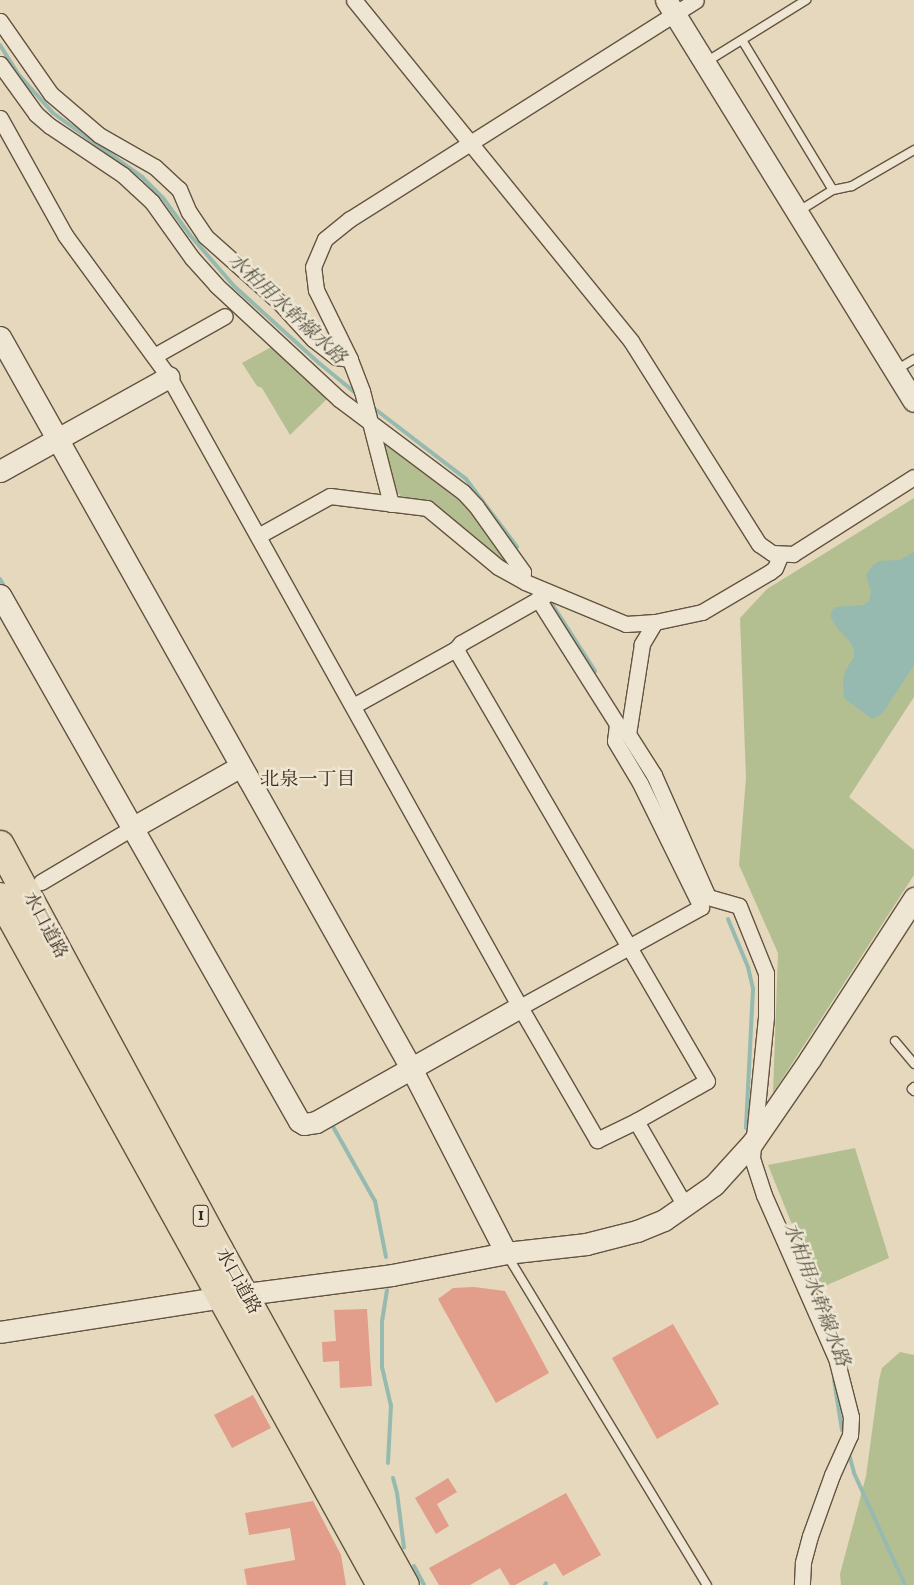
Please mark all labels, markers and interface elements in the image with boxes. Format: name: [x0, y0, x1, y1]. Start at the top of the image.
water label: 水柏用水幹線水路: [223, 250, 349, 370]
district label: 北泉一丁目: [261, 770, 355, 792]
street label: 水口道路: [18, 889, 70, 963]
road number: 1: [192, 1202, 210, 1230]
water label: 水柏用水幹線水路: [777, 1220, 853, 1370]
street label: 水口道路: [210, 1245, 264, 1319]

